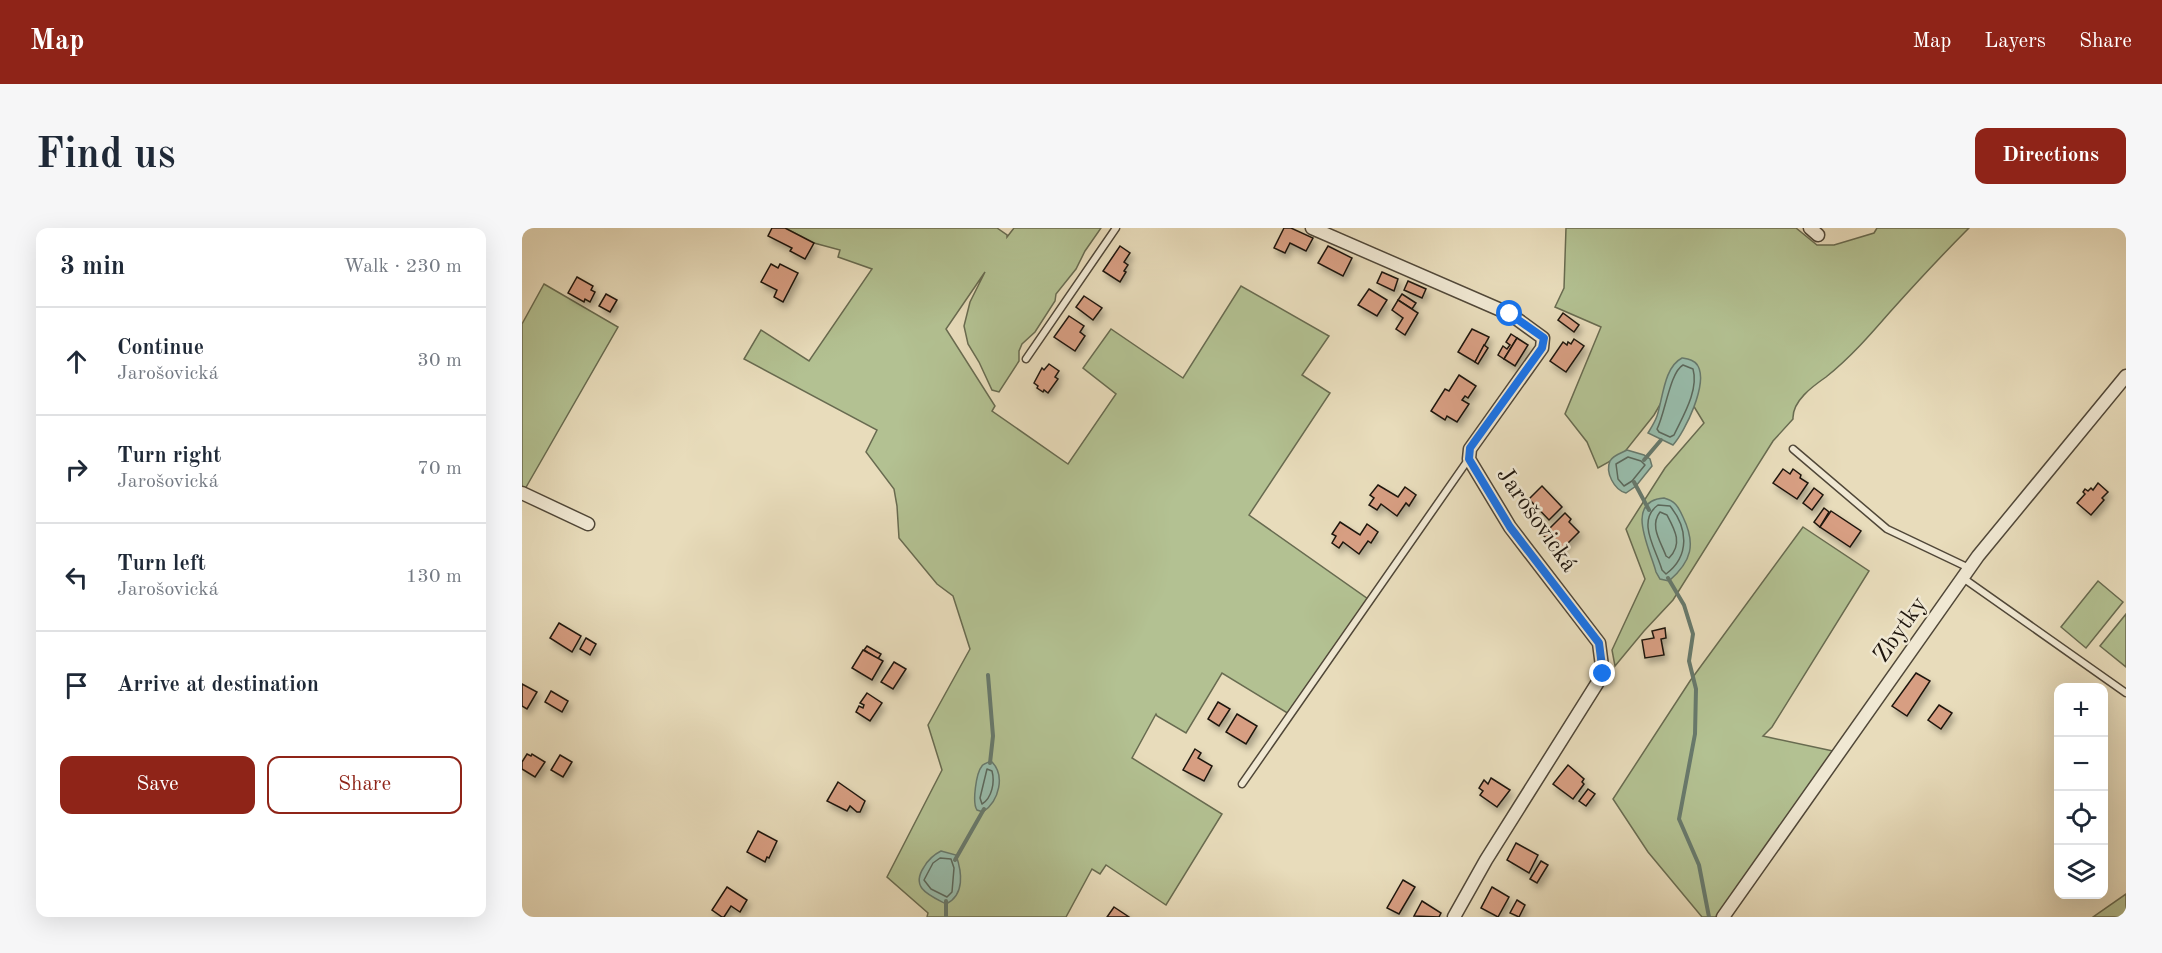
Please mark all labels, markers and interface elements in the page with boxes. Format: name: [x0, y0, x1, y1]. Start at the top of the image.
text: Map: [30, 28, 84, 56]
text: Map: [1912, 31, 1951, 52]
text: Layers: [1984, 31, 2046, 52]
text: Share: [2079, 31, 2132, 52]
button: Directions: [1975, 128, 2126, 184]
text: Find us: [36, 135, 175, 177]
text: 3 min: [60, 254, 125, 280]
text: Walk · 230 m: [343, 257, 462, 277]
route start: [1496, 300, 1522, 326]
text: Continue: [117, 337, 204, 359]
icon: ahead: [60, 345, 93, 378]
text: 30 m: [417, 351, 462, 371]
text: Jarošovická: [117, 364, 219, 384]
text: Turn right: [117, 445, 221, 467]
icon: right: [60, 453, 93, 486]
text: 70 m: [417, 459, 462, 479]
street label: Jarošovická: [1491, 463, 1581, 577]
text: Jarošovická: [117, 472, 219, 492]
text: Turn left: [117, 553, 206, 575]
icon: left: [60, 561, 93, 594]
text: 130 m: [406, 567, 462, 587]
text: Jarošovická: [117, 580, 219, 600]
street label: Zbytky: [1870, 592, 1932, 667]
route end: [1589, 660, 1615, 686]
icon: arrive: [60, 669, 93, 702]
text: Arrive at destination: [117, 674, 319, 696]
map controls: [2054, 683, 2108, 899]
button: +: [2054, 683, 2108, 737]
button: −: [2054, 737, 2108, 791]
button: Save: [60, 756, 255, 814]
button: Share: [267, 756, 462, 814]
button: locate: [2054, 791, 2108, 845]
button: layers: [2054, 845, 2108, 899]

